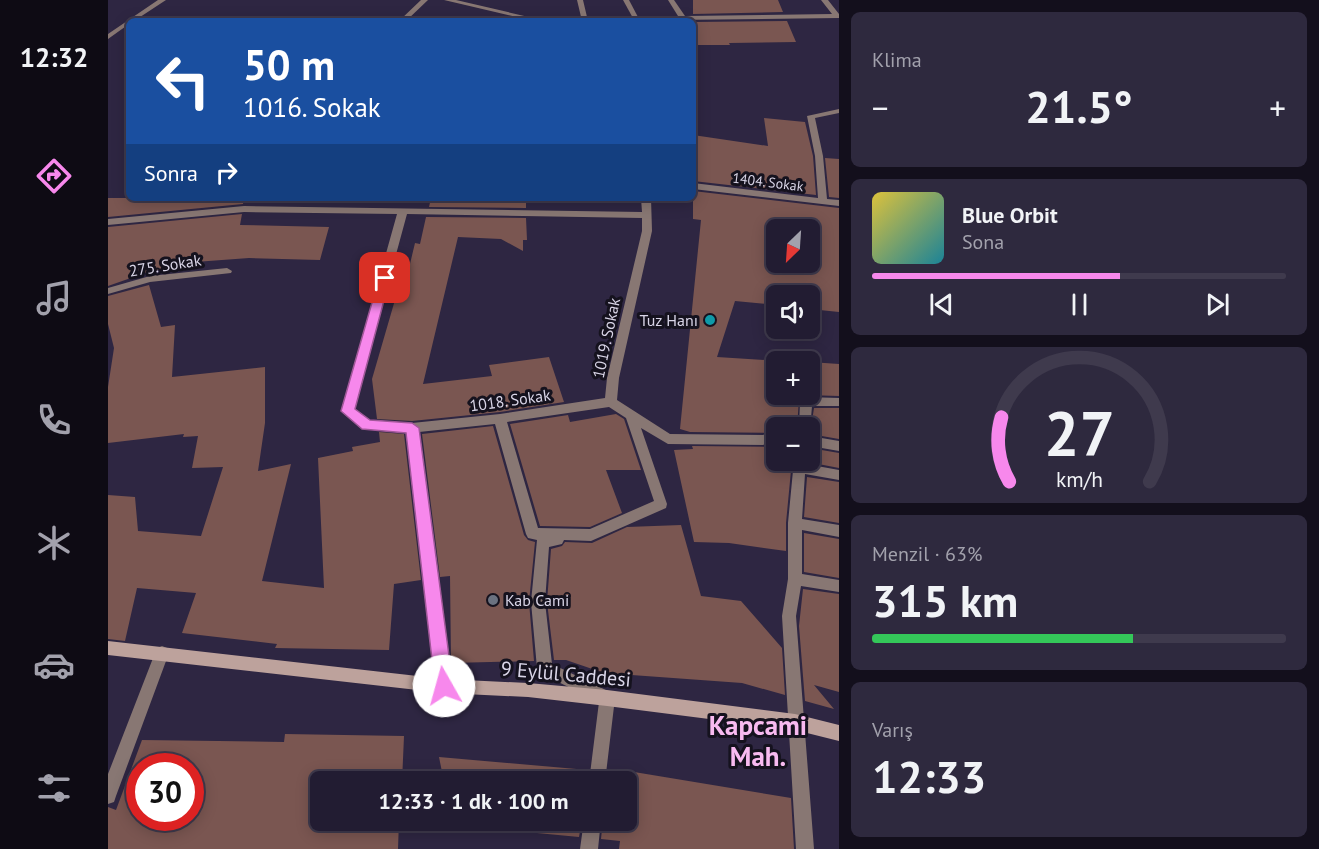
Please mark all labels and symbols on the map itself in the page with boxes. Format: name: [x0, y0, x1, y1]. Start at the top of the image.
street label: 1404. Sokak: [731, 169, 805, 195]
north arrow: [766, 219, 820, 273]
street label: 275. Sokak: [127, 249, 203, 281]
pin: [359, 252, 410, 303]
street label: 1019. Sokak: [588, 296, 624, 380]
place label: Tuz Hanı: [640, 310, 698, 330]
marker: Tuz Hanı: [703, 313, 717, 327]
street label: 1018. Sokak: [468, 384, 552, 416]
place label: Kab Cami: [505, 590, 569, 610]
marker: Kab Cami: [486, 593, 500, 607]
position arrow: [412, 654, 476, 718]
street label: 9 Eylül Caddesi: [500, 655, 632, 693]
district label: Kapcami Mah.: [709, 708, 807, 773]
speed limit sign: 30: [126, 753, 204, 831]

